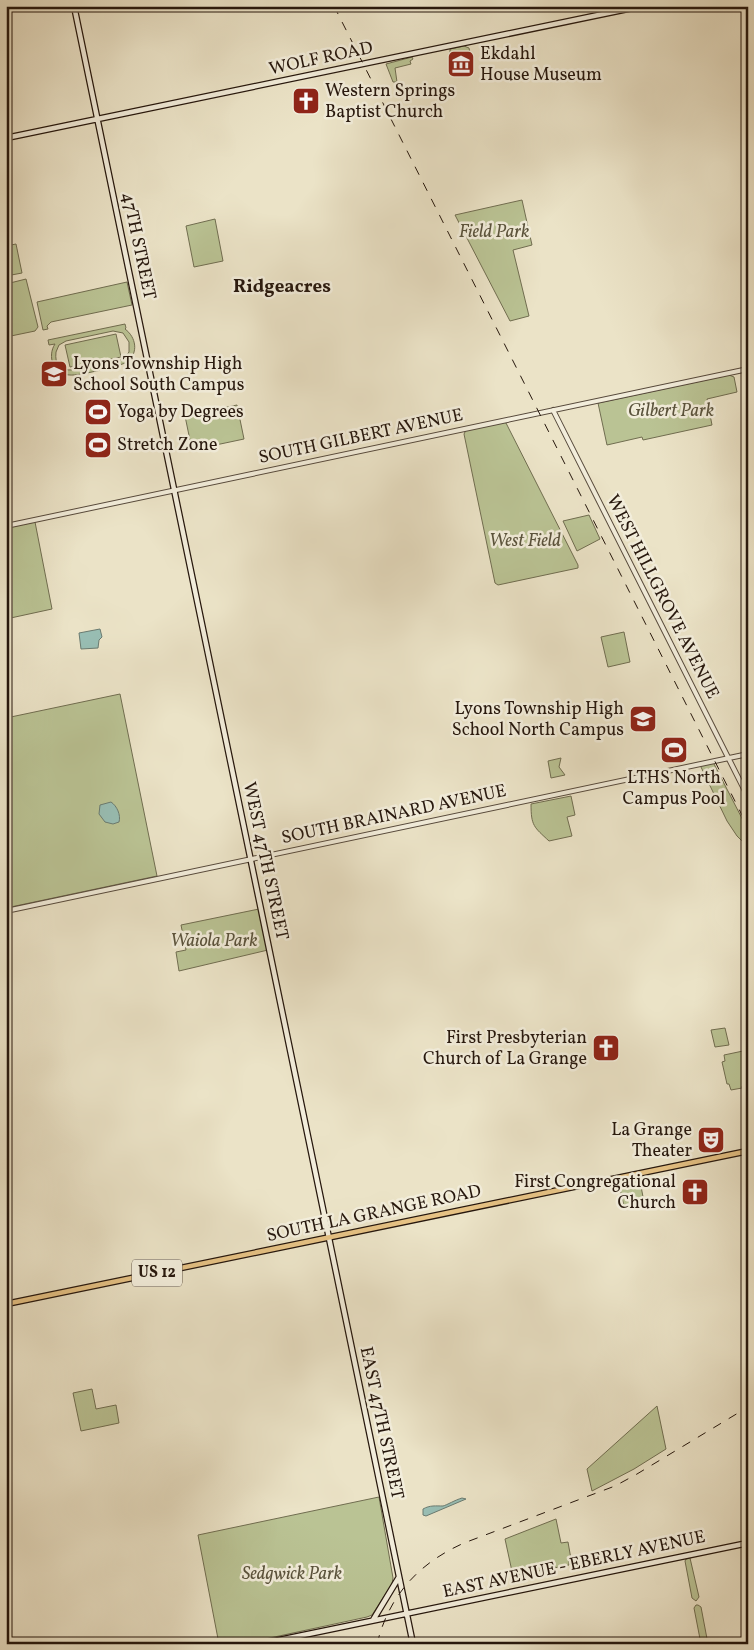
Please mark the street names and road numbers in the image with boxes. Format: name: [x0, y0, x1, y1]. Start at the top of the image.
street label: WOLF ROAD: [267, 36, 375, 82]
street label: 47TH STREET: [114, 190, 162, 303]
street label: SOUTH GILBERT AVENUE: [257, 403, 466, 471]
street label: WEST HILLGROVE AVENUE: [599, 491, 725, 704]
street label: SOUTH BRAINARD AVENUE: [279, 779, 509, 851]
street label: WEST 47TH STREET: [236, 780, 294, 943]
street label: SOUTH LA GRANGE ROAD: [264, 1179, 484, 1249]
road number: US 12: [132, 1260, 182, 1286]
street label: EAST 47TH STREET: [353, 1344, 409, 1502]
street label: EAST AVENUE - EBERLY AVENUE: [440, 1525, 708, 1605]

